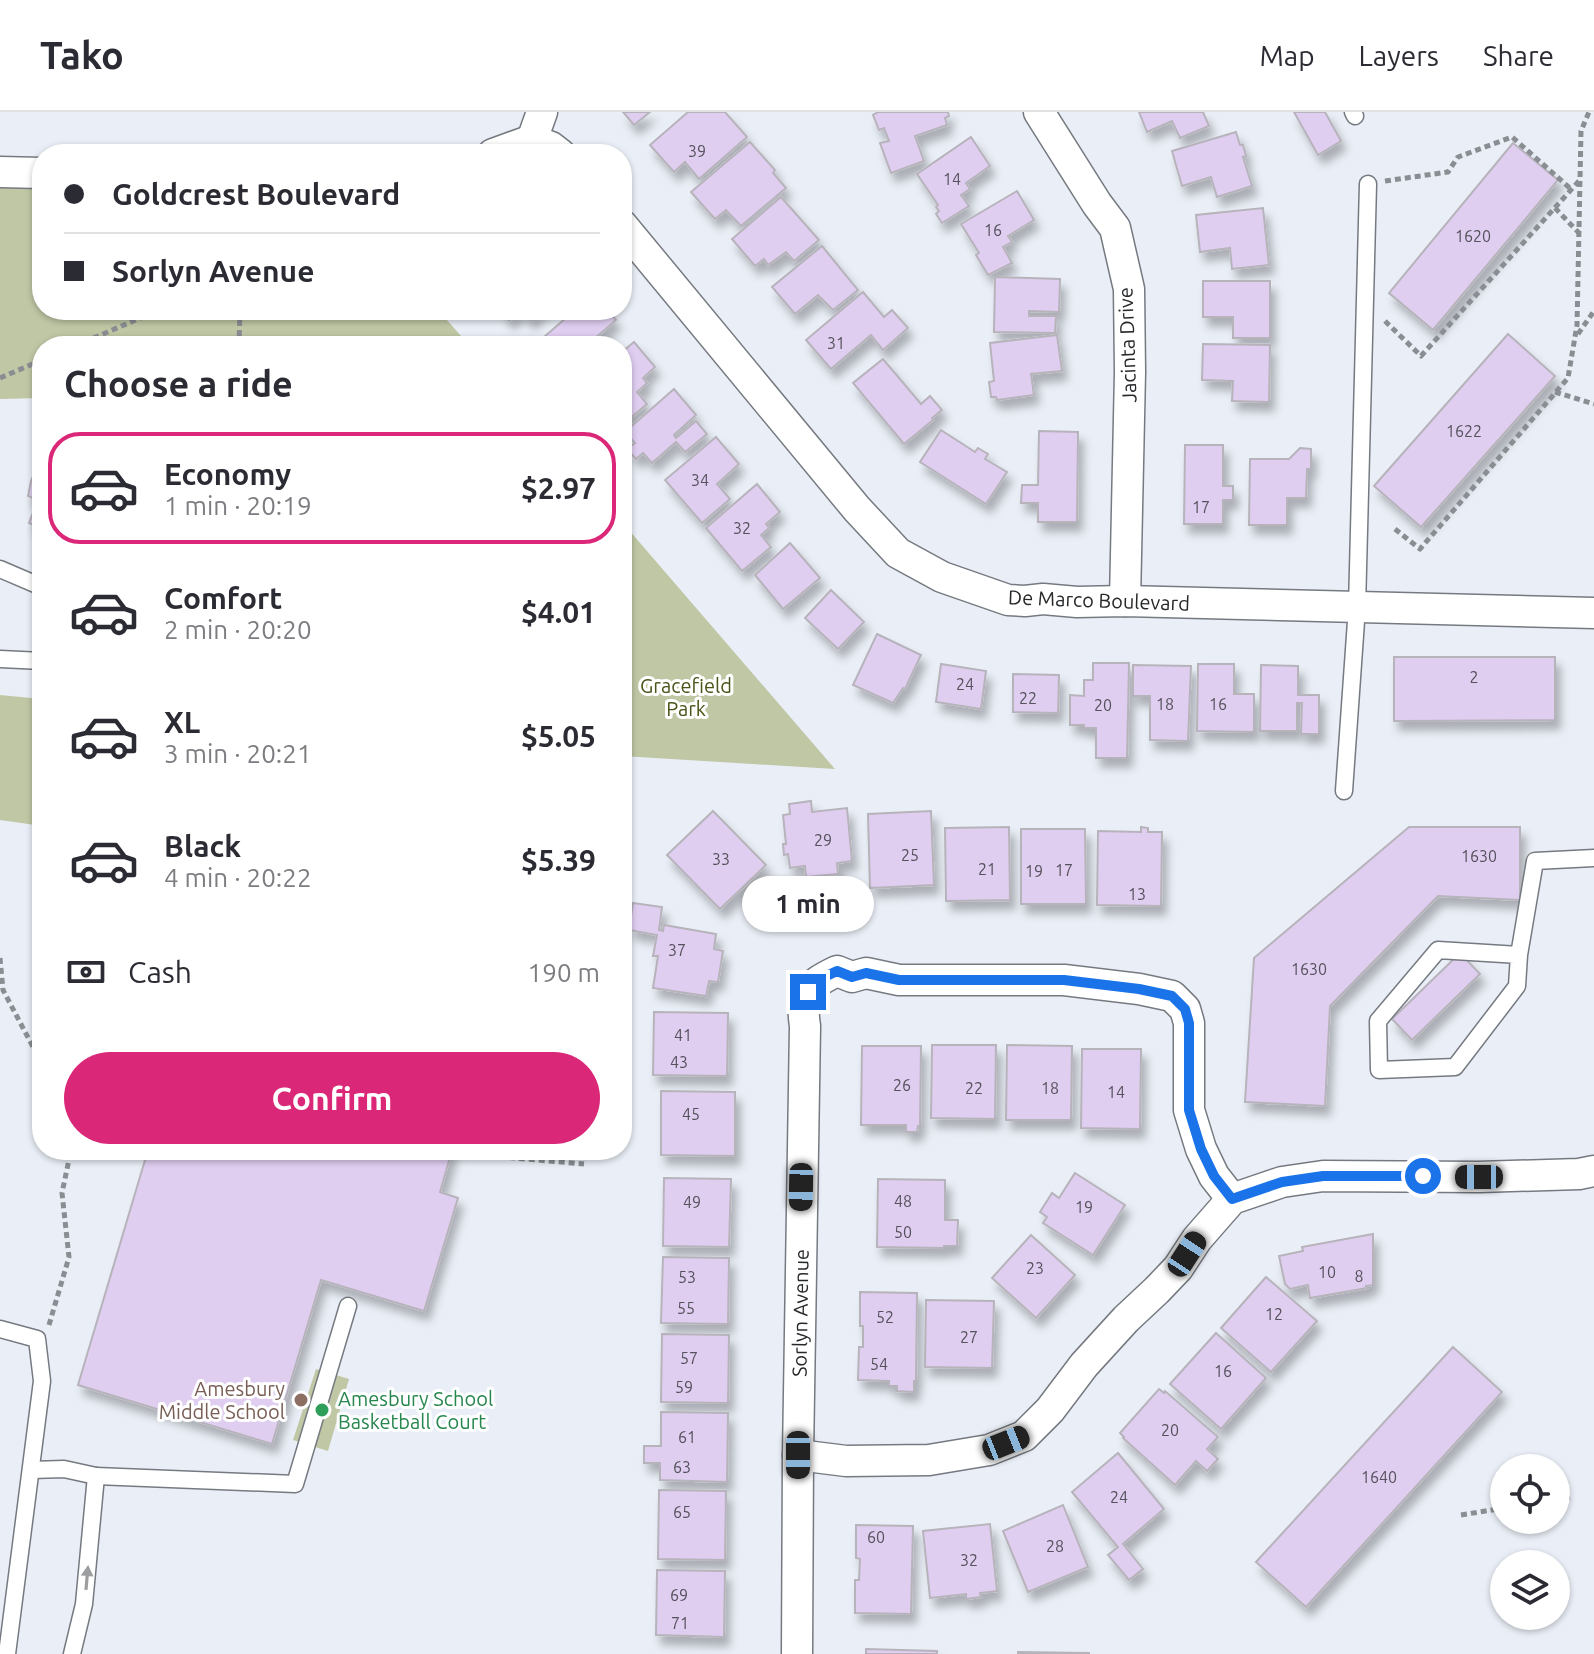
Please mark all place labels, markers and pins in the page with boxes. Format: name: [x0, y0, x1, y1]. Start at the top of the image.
place label: Amesbury Middle School: [159, 1377, 285, 1423]
place label: Amesbury School Basketball Court: [338, 1387, 493, 1433]
marker: Amesbury Middle School: [292, 1391, 310, 1409]
marker: Amesbury School Basketball Court: [313, 1401, 331, 1419]

